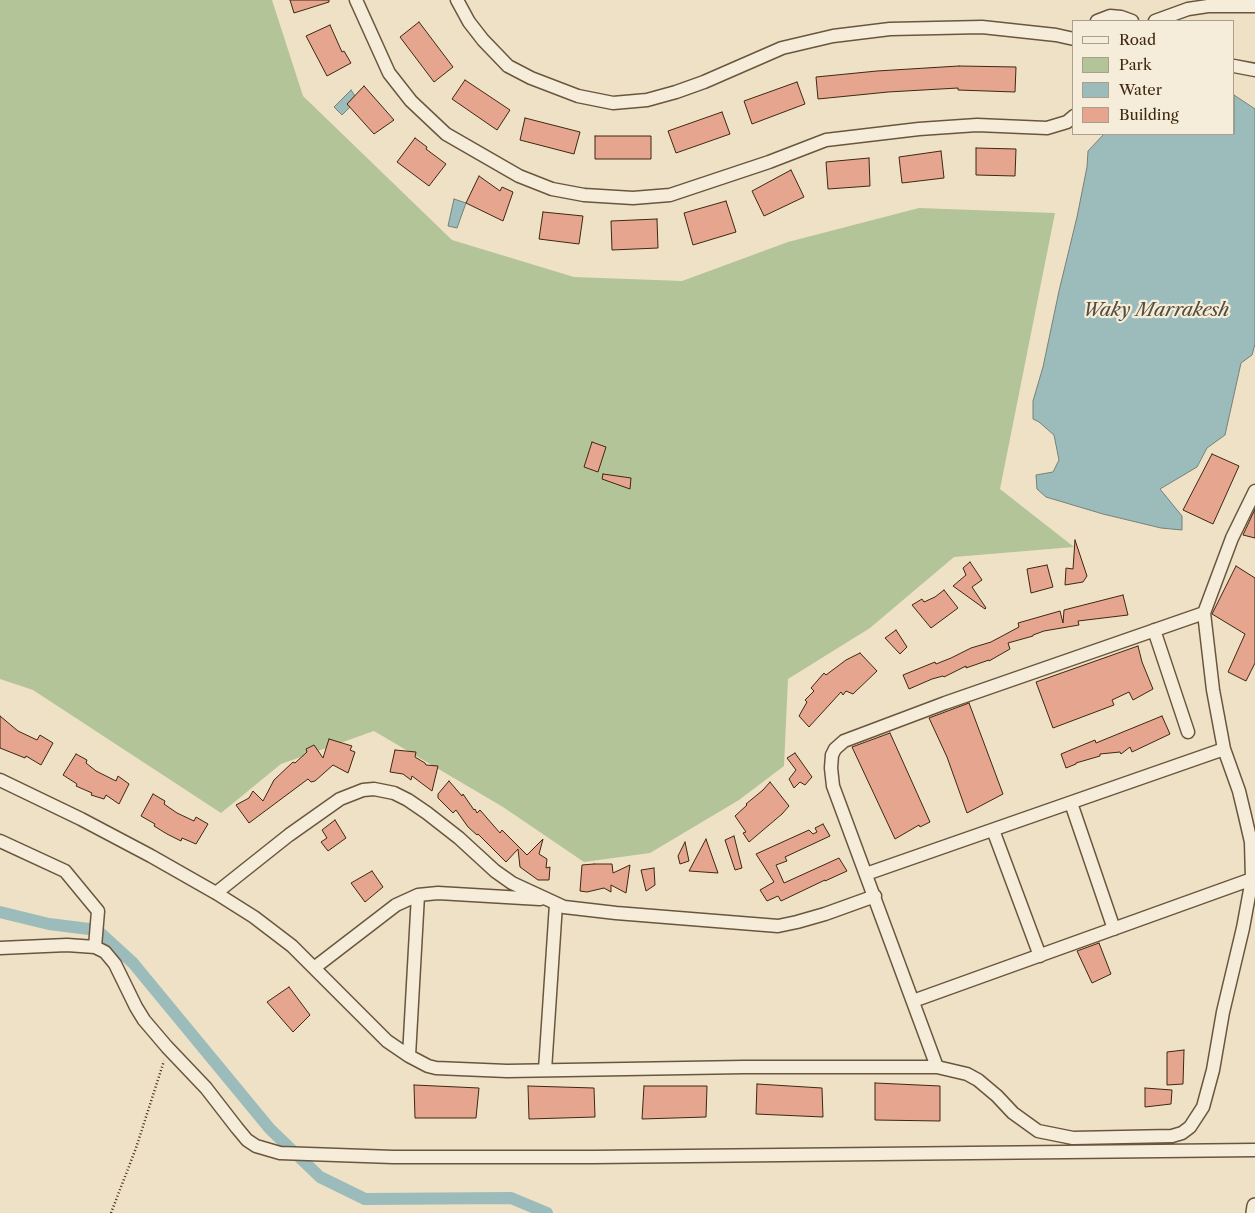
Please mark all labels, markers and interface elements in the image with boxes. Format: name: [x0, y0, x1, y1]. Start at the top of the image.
legend: [1072, 20, 1235, 135]
text: Road: [1119, 30, 1156, 49]
text: Park: [1119, 55, 1152, 74]
text: Water: [1119, 80, 1162, 99]
text: Building: [1119, 105, 1179, 124]
water label: Waky Marrakesh: [1083, 300, 1229, 322]

